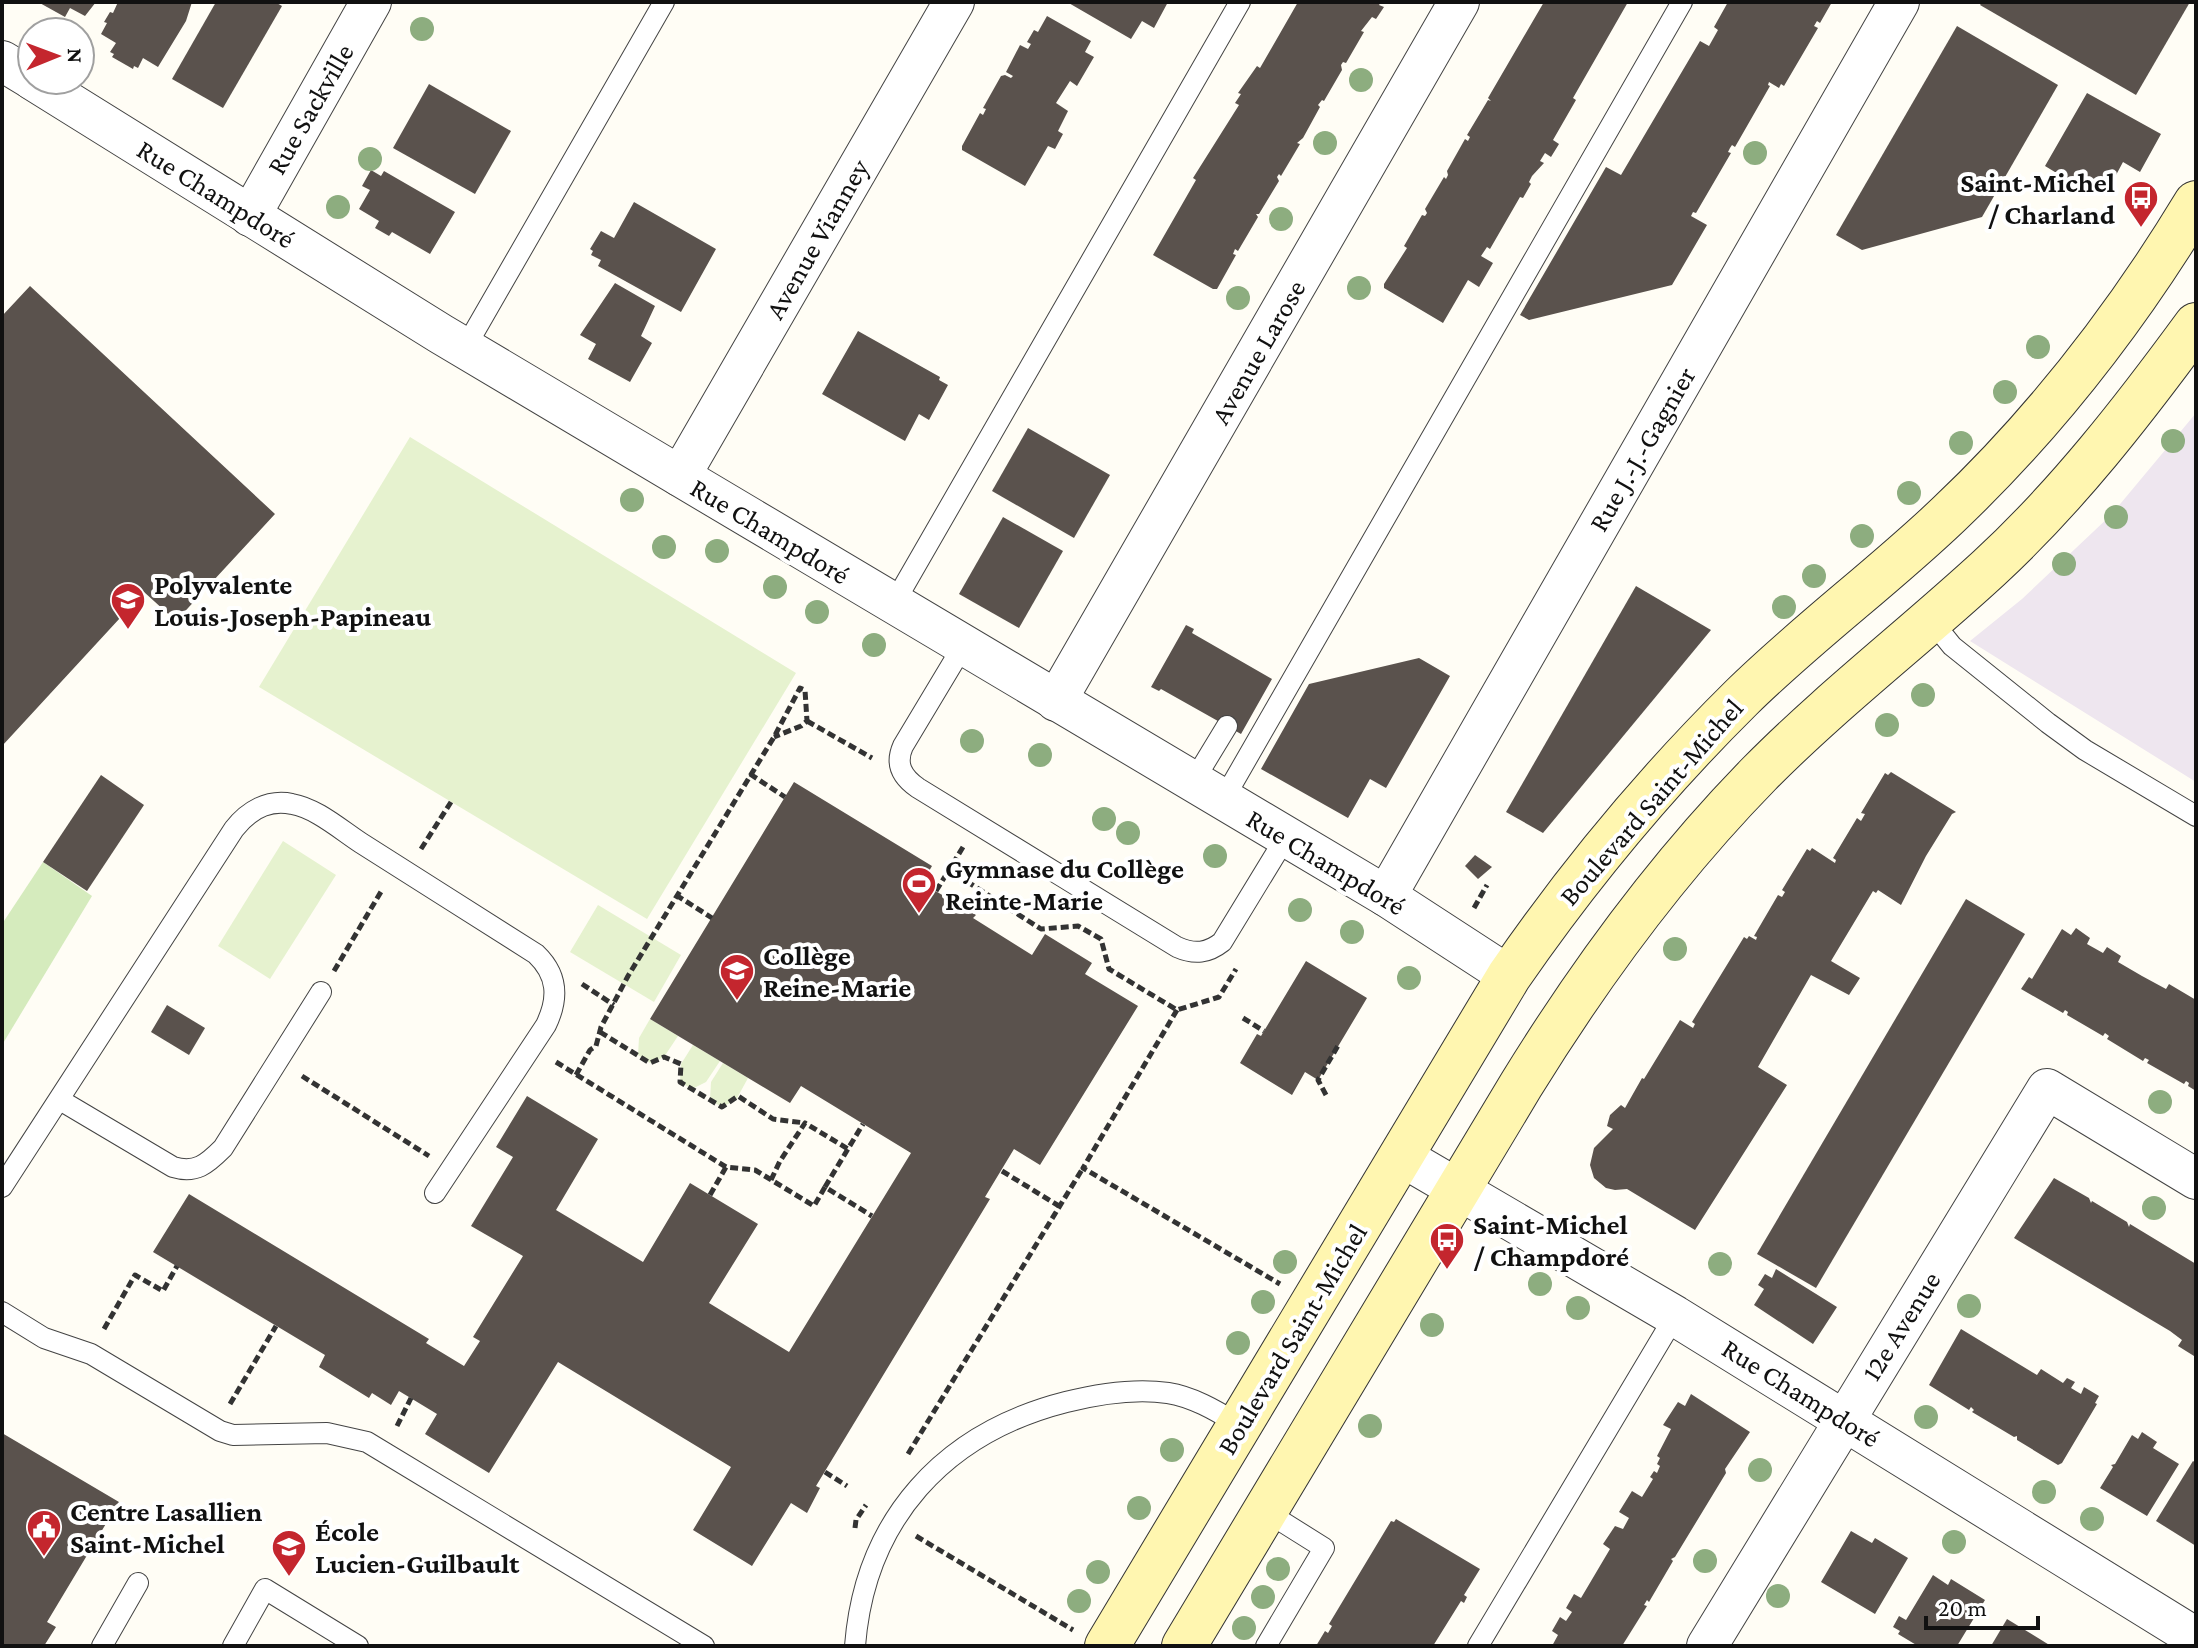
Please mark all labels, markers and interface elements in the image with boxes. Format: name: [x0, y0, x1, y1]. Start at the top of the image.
north arrow: [16, 16, 96, 96]
street label: Rue Sackville: [260, 38, 360, 180]
text: N: [63, 48, 88, 63]
street label: Rue Champdoré: [132, 133, 300, 255]
street label: Avenue Vianney: [759, 153, 876, 324]
place label: Saint-Michel / Charland: [1960, 167, 2116, 230]
bus stop icon: Saint-Michel / Charland: [2122, 179, 2160, 229]
street label: Avenue Larose: [1204, 274, 1312, 430]
street label: Rue J.-J.-Gagnier: [1582, 361, 1702, 537]
street label: Rue Champdoré: [685, 471, 855, 591]
place label: Polyvalente Louis-Joseph-Papineau: [154, 569, 431, 632]
school or university icon: Polyvalente Louis-Joseph-Papineau: [109, 581, 147, 631]
street label: Boulevard Saint-Michel: [1553, 693, 1749, 911]
street label: Rue Champdoré: [1241, 802, 1411, 922]
place label: Gymnase du Collège Reinte-Marie: [945, 853, 1184, 916]
sports icon: Gymnase du Collège Reinte-Marie: [900, 865, 938, 915]
place label: Collège Reine-Marie: [763, 940, 911, 1003]
school or university icon: Collège Reine-Marie: [718, 952, 756, 1002]
place label: Saint-Michel / Champdoré: [1473, 1209, 1629, 1272]
street label: Boulevard Saint-Michel: [1211, 1218, 1373, 1460]
bus stop icon: Saint-Michel / Champdoré: [1428, 1221, 1466, 1271]
street label: 12e Avenue: [1855, 1266, 1947, 1386]
street label: Rue Champdoré: [1717, 1332, 1885, 1454]
place label: Centre Lasallien Saint-Michel: [70, 1496, 262, 1559]
public building icon: Centre Lasallien Saint-Michel: [25, 1508, 63, 1558]
place label: École Lucien-Guilbault: [315, 1516, 520, 1579]
school or university icon: École Lucien-Guilbault: [270, 1528, 308, 1578]
scale bar: [1926, 1580, 2038, 1630]
text: 20 m: [1938, 1594, 1987, 1621]

